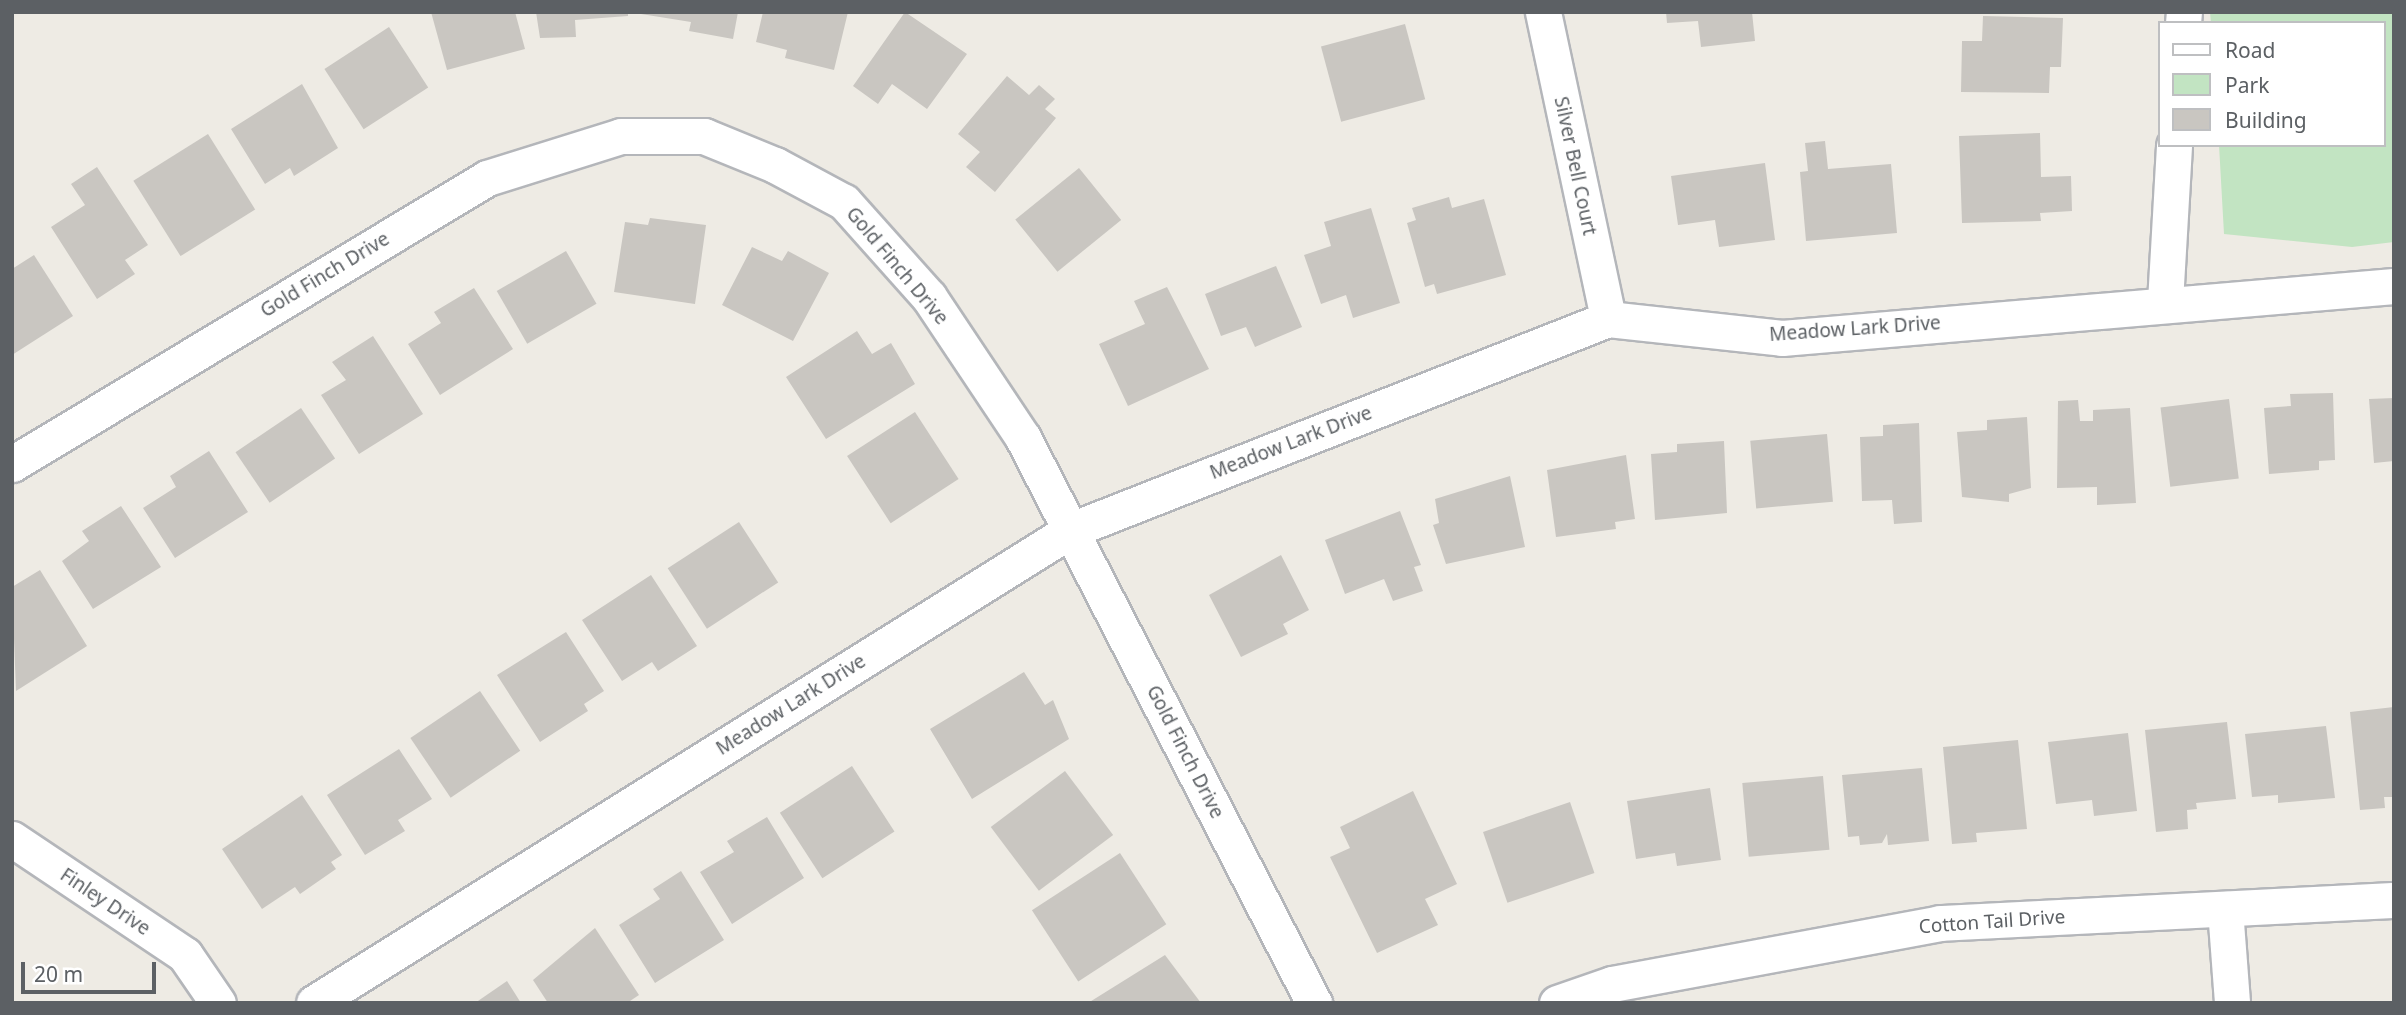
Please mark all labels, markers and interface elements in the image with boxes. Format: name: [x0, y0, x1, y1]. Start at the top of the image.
legend: [2158, 21, 2385, 147]
text: Road: [2225, 36, 2275, 64]
text: Park: [2225, 71, 2269, 99]
street label: Silver Bell Court: [1549, 95, 1601, 237]
text: Building: [2225, 106, 2307, 134]
street label: Gold Finch Drive: [841, 203, 953, 329]
street label: Gold Finch Drive: [256, 228, 394, 322]
street label: Meadow Lark Drive: [1769, 312, 1941, 346]
street label: Meadow Lark Drive: [1207, 402, 1375, 484]
street label: Meadow Lark Drive: [712, 650, 870, 760]
street label: Gold Finch Drive: [1142, 682, 1228, 822]
street label: Finley Drive: [56, 864, 154, 940]
street label: Cotton Tail Drive: [1918, 906, 2066, 938]
scale bar: [24, 948, 159, 992]
text: 20 m: [34, 960, 83, 988]

